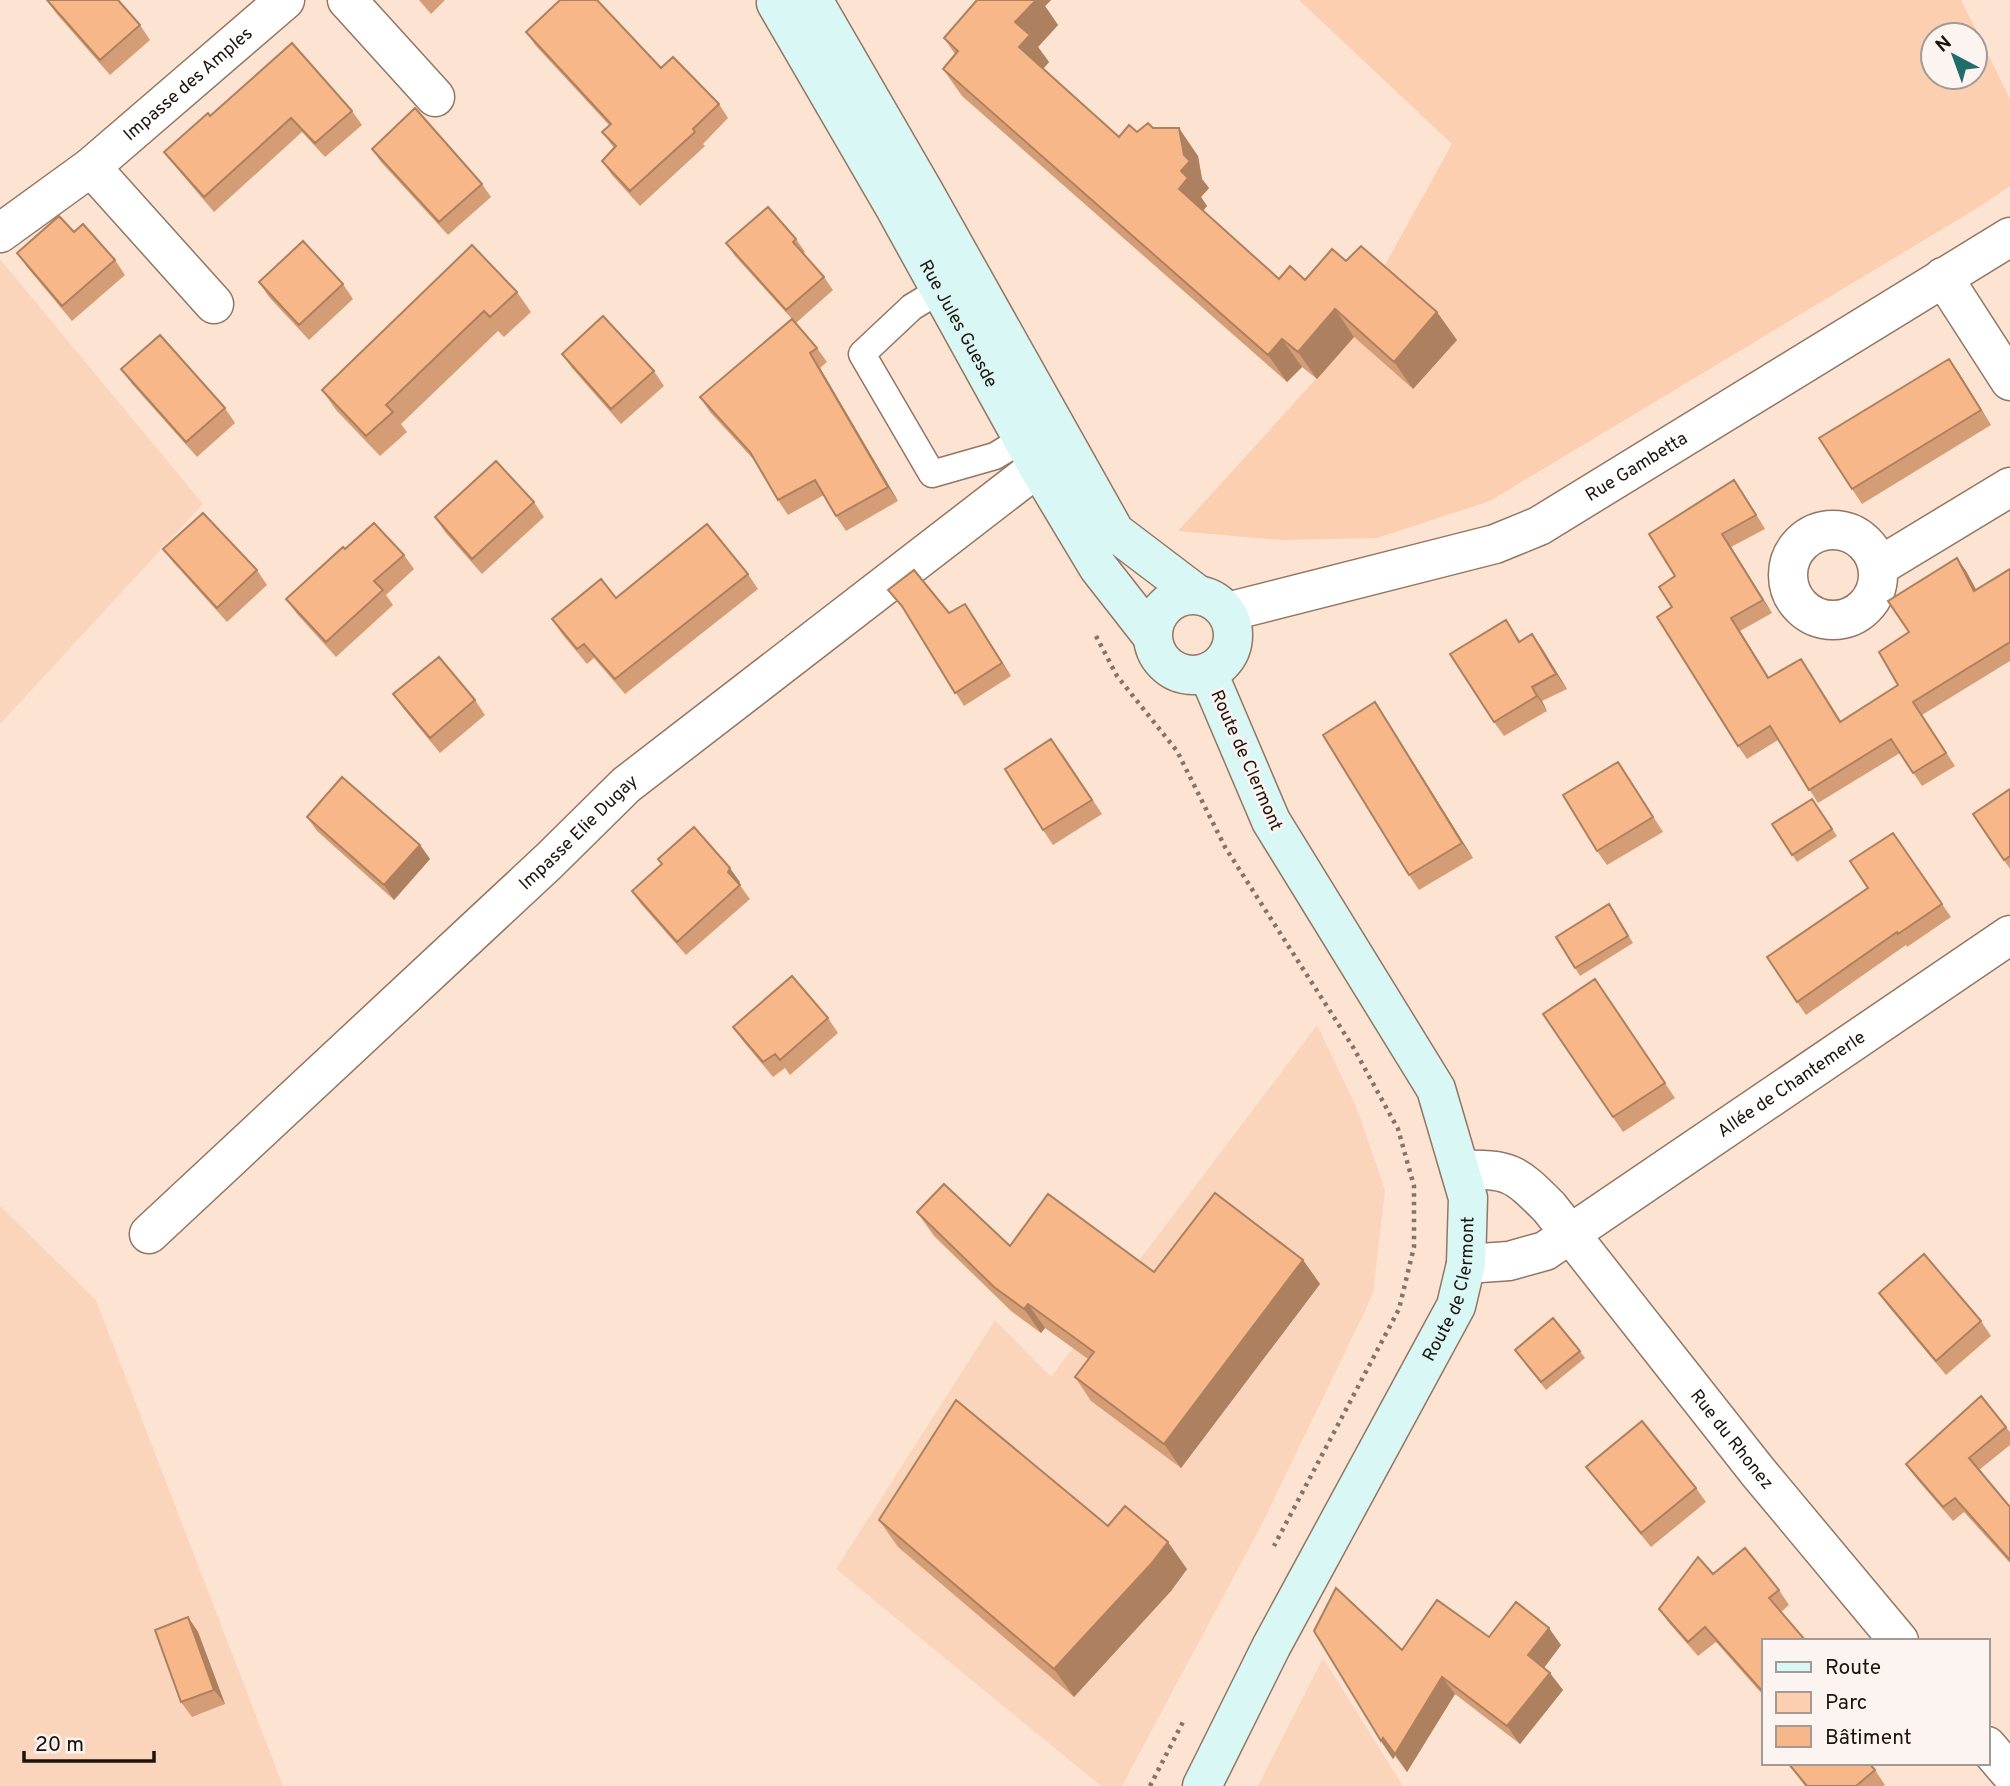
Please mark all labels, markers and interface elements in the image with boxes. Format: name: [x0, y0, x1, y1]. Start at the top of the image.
north arrow: [1919, 21, 1989, 91]
street label: Impasse des Amples: [119, 23, 258, 147]
text: N: [1931, 31, 1957, 58]
street label: Rue Jules Guesde: [913, 256, 1002, 392]
street label: Rue Gambetta: [1582, 428, 1692, 508]
street label: Route de Clermont: [1204, 687, 1287, 835]
street label: Impasse Elie Dugay: [515, 770, 643, 896]
street label: Allée de Chantemerle: [1713, 1027, 1870, 1143]
street label: Route de Clermont: [1418, 1216, 1480, 1366]
street label: Rue du Rhonez: [1684, 1385, 1778, 1495]
legend: [1762, 1639, 1989, 1765]
text: Route: [1825, 1655, 1881, 1682]
text: Parc: [1825, 1690, 1867, 1717]
scale bar: [24, 1720, 154, 1764]
text: Bâtiment: [1825, 1725, 1912, 1752]
text: 20 m: [35, 1732, 84, 1759]

